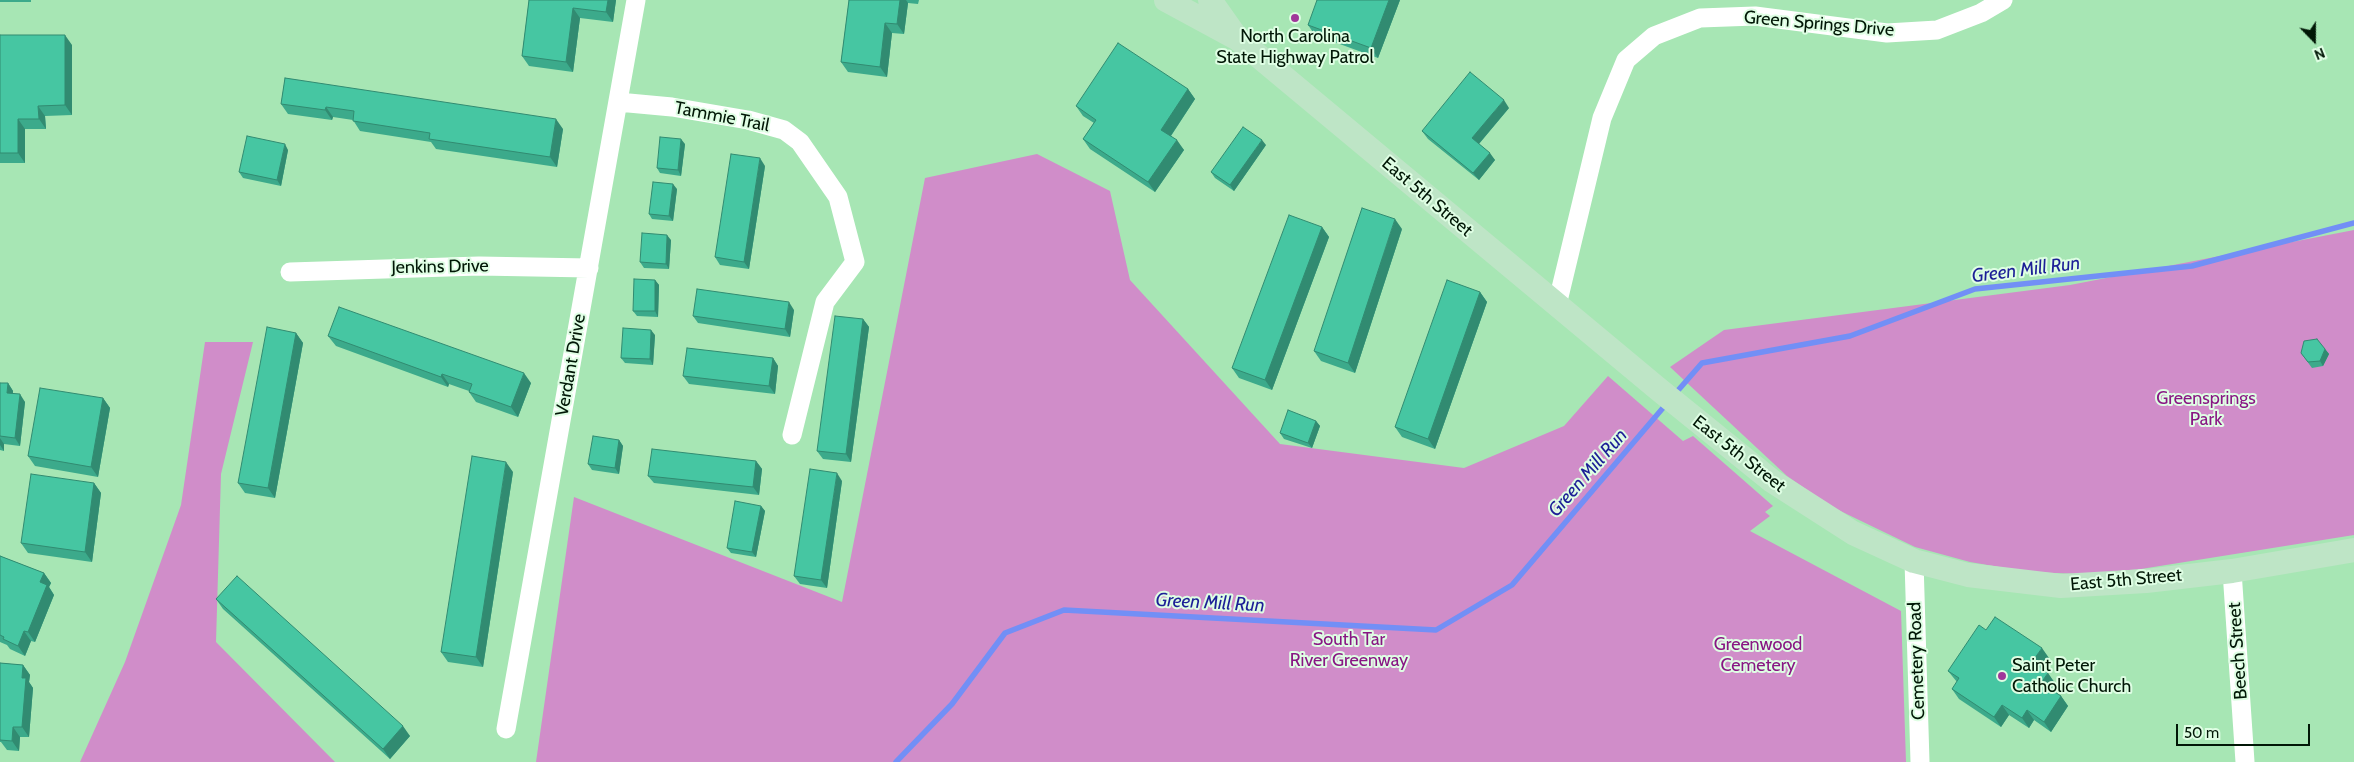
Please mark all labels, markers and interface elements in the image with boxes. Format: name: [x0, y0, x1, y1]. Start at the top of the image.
street label: Green Springs Drive: [1743, 7, 1895, 41]
marker: North Carolina State Highway Patrol: [1289, 12, 1301, 24]
north arrow: [2289, 15, 2339, 65]
place label: North Carolina State Highway Patrol: [1216, 26, 1374, 68]
text: N: [2312, 44, 2328, 64]
street label: Tammie Trail: [673, 97, 771, 137]
street label: East 5th Street: [1377, 153, 1477, 241]
water label: Green Mill Run: [1970, 252, 2082, 288]
street label: Jenkins Drive: [391, 255, 489, 279]
street label: Verdant Drive: [551, 312, 591, 418]
park label: Greensprings Park: [2156, 388, 2256, 430]
street label: East 5th Street: [1688, 411, 1790, 497]
water label: Green Mill Run: [1544, 424, 1632, 522]
street label: East 5th Street: [2069, 564, 2183, 596]
water label: Green Mill Run: [1155, 589, 1265, 617]
street label: Cemetery Road: [1904, 602, 1930, 720]
street label: Beech Street: [2224, 602, 2252, 700]
park label: South Tar River Greenway: [1290, 629, 1408, 672]
park label: Greenwood Cemetery: [1714, 634, 1802, 676]
place label: Saint Peter Catholic Church: [2012, 655, 2131, 698]
marker: Saint Peter Catholic Church: [1996, 670, 2008, 682]
scale bar: [2179, 714, 2313, 746]
text: 50 m: [2184, 724, 2219, 742]

